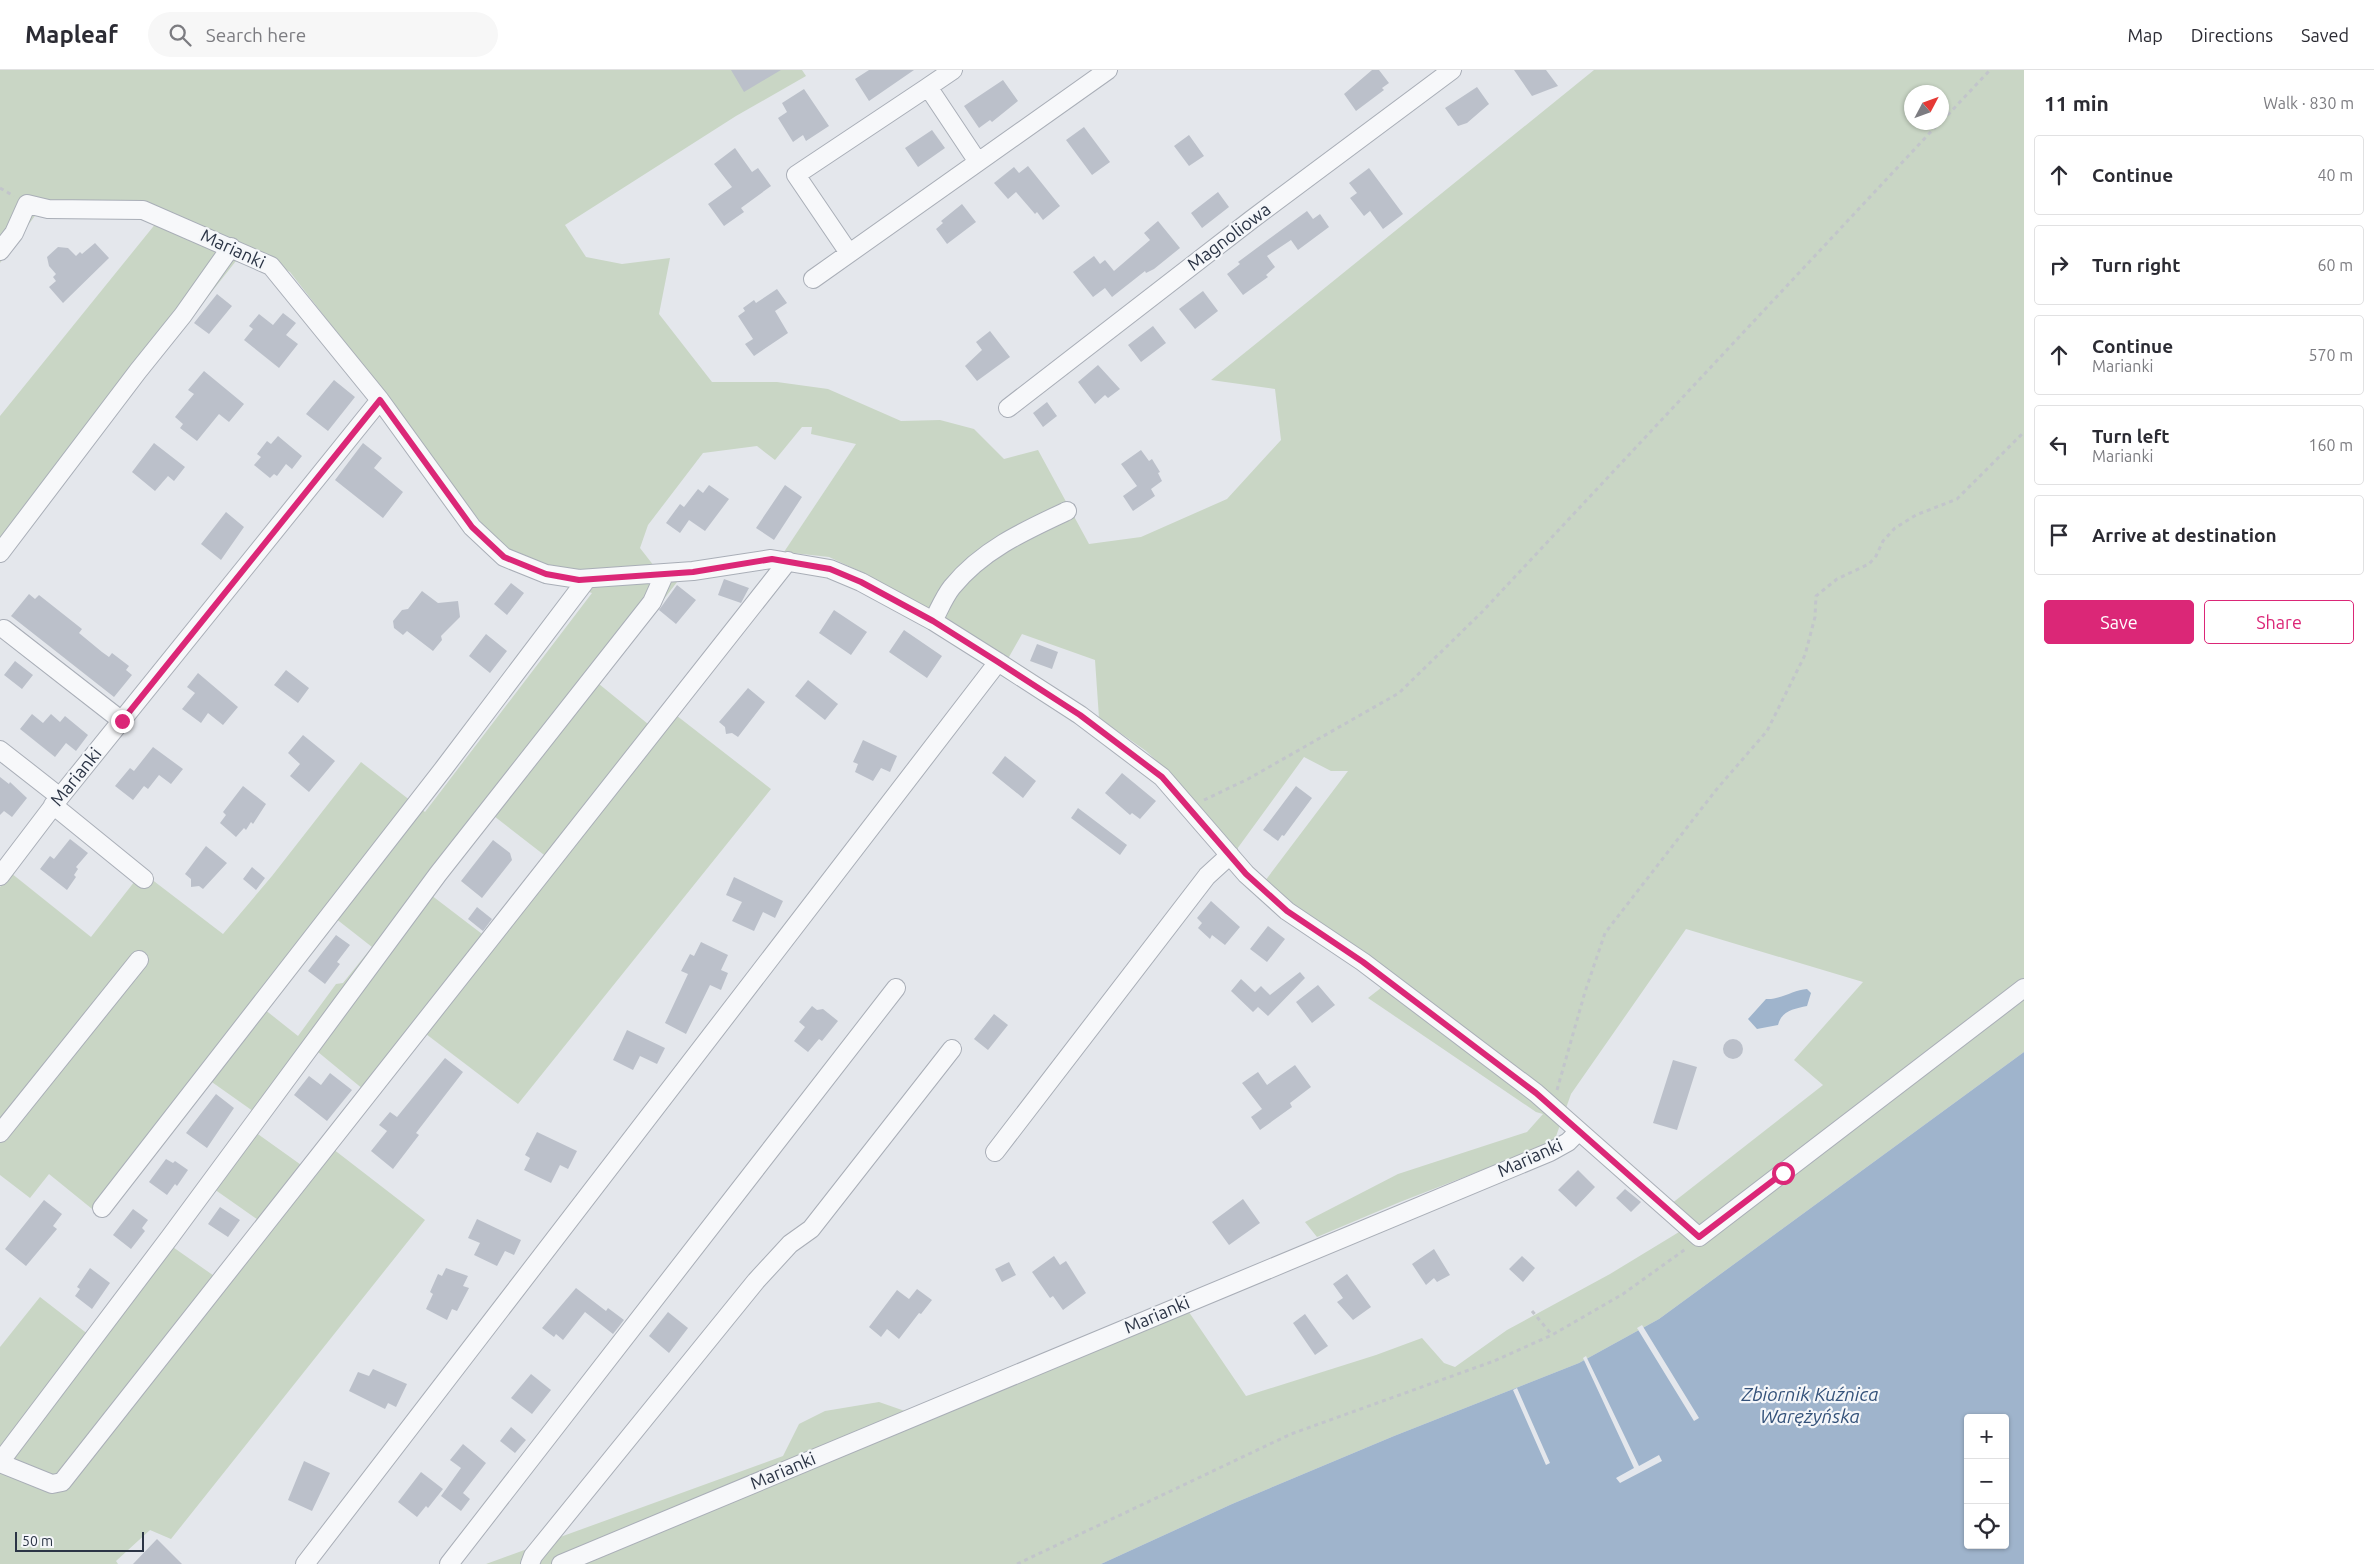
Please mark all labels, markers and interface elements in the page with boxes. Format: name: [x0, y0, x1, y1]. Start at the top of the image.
search box: [148, 12, 498, 57]
text: Mapleaf: [25, 21, 118, 48]
icon: search: [166, 21, 194, 49]
text: Search here: [206, 24, 306, 46]
text: Map: [2127, 25, 2163, 45]
text: Directions: [2191, 25, 2273, 45]
text: Saved: [2301, 25, 2349, 45]
north arrow: [1904, 85, 1949, 130]
text: 11 min: [2044, 91, 2109, 115]
text: Walk · 830 m: [2263, 94, 2354, 112]
icon: ahead: [2045, 161, 2073, 189]
text: Continue: [2092, 164, 2173, 186]
text: 40 m: [2317, 166, 2353, 184]
street label: Magnoliowa: [1183, 198, 1274, 274]
street label: Marianki: [198, 224, 269, 272]
icon: right: [2045, 251, 2073, 279]
text: Turn right: [2092, 254, 2180, 276]
text: 60 m: [2317, 256, 2353, 274]
text: Continue: [2092, 335, 2173, 357]
icon: ahead: [2045, 341, 2073, 369]
text: 570 m: [2308, 346, 2353, 364]
text: Marianki: [2092, 357, 2153, 375]
text: Turn left: [2092, 425, 2170, 447]
icon: left: [2045, 431, 2073, 459]
text: 160 m: [2308, 436, 2353, 454]
text: Marianki: [2092, 447, 2153, 465]
icon: arrive: [2045, 521, 2073, 549]
text: Arrive at destination: [2092, 524, 2277, 546]
button: Save: [2044, 600, 2194, 644]
button: Share: [2204, 600, 2354, 644]
route end: [111, 710, 134, 733]
street label: Marianki: [46, 743, 105, 810]
street label: Marianki: [1494, 1134, 1565, 1180]
route start: [1772, 1162, 1795, 1185]
street label: Marianki: [1121, 1291, 1192, 1337]
water label: Zbiornik Kuźnica Warężyńska: [1740, 1383, 1879, 1427]
map controls: [1964, 1414, 2009, 1549]
button: +: [1964, 1414, 2009, 1459]
street label: Marianki: [747, 1447, 818, 1493]
button: −: [1964, 1459, 2009, 1504]
button: locate: [1964, 1504, 2009, 1549]
scale bar: [15, 1529, 144, 1552]
text: 50 m: [22, 1533, 53, 1549]

